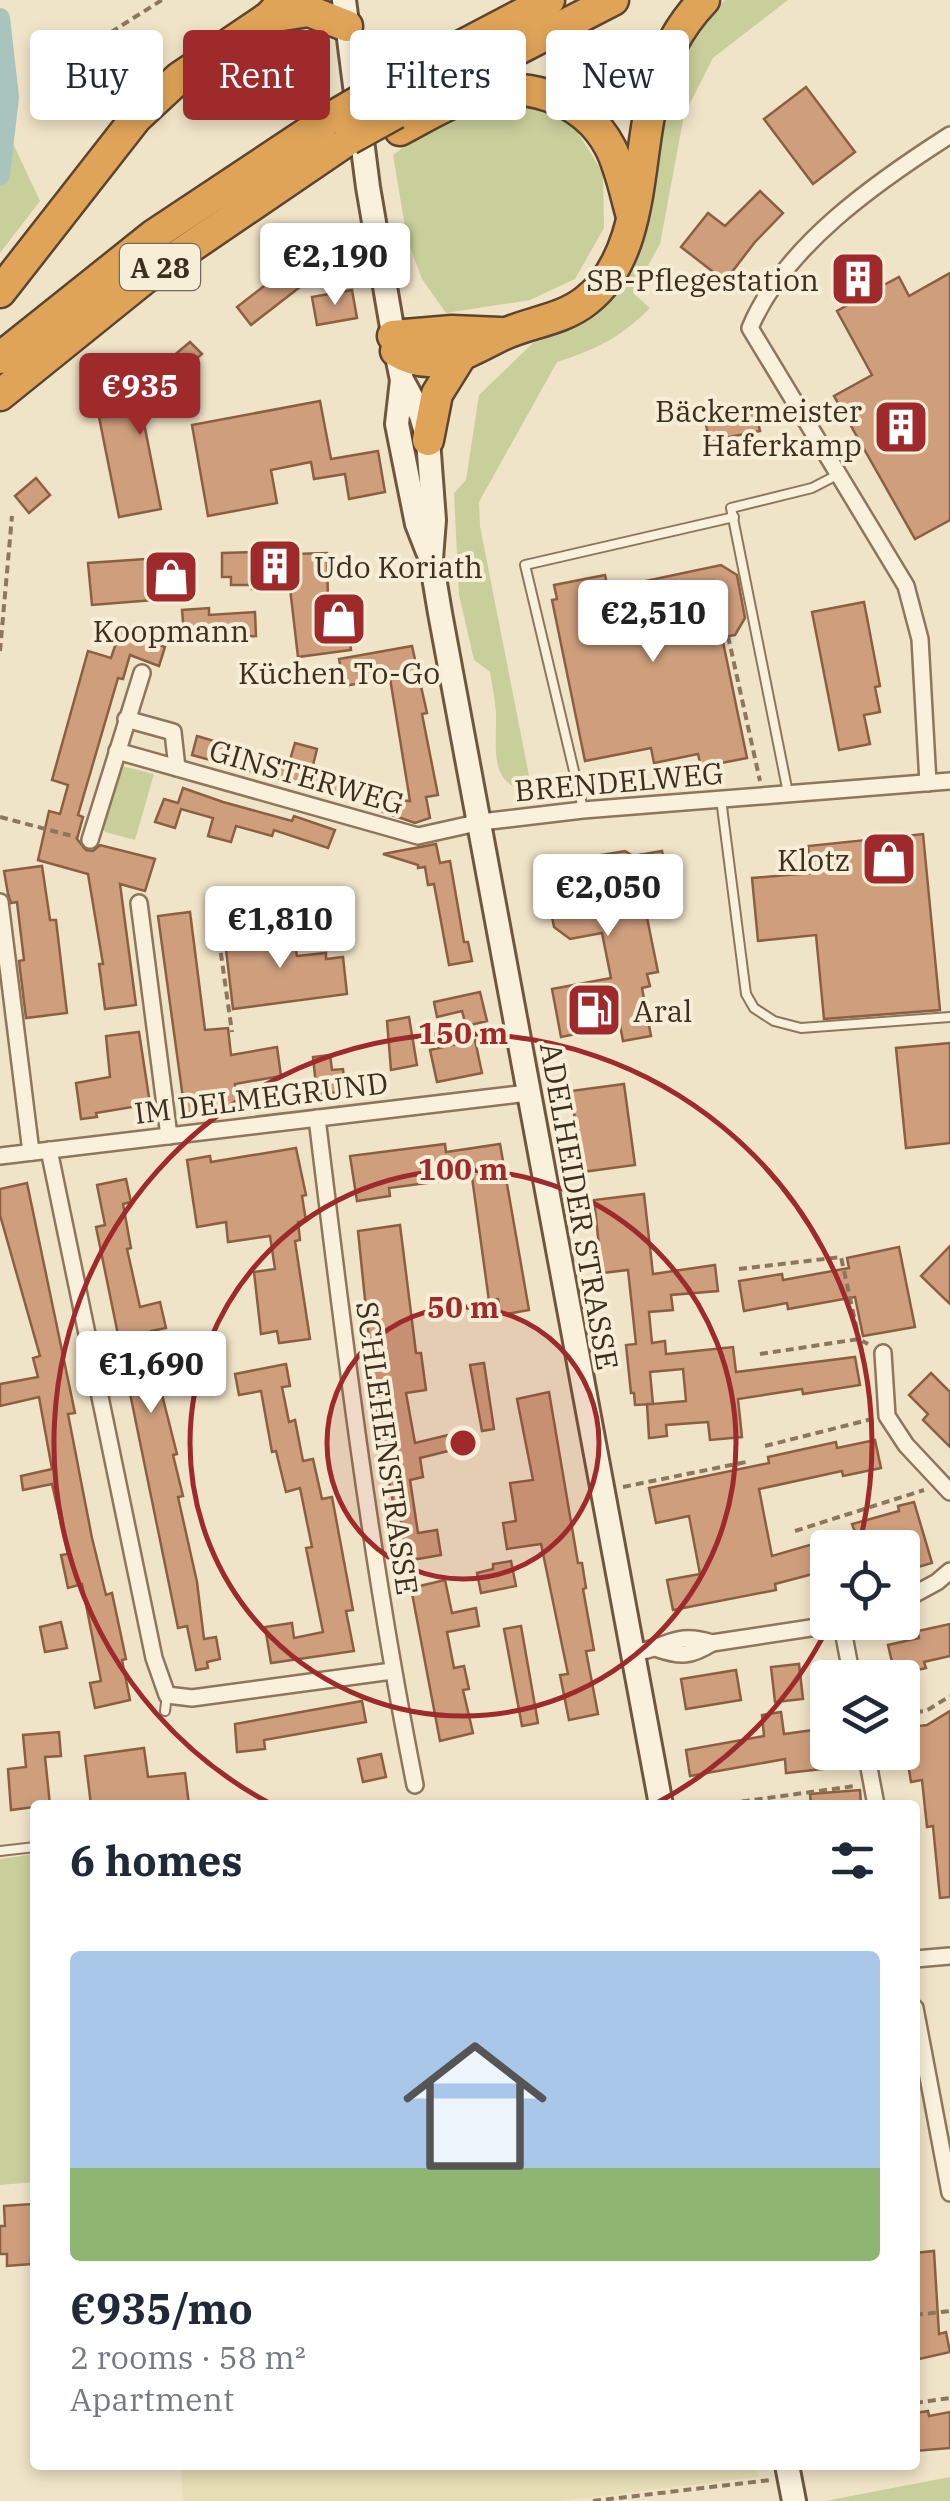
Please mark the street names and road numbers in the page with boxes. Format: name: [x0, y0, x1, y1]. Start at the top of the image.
road number: A 28: [120, 244, 200, 290]
street label: GINSTERWEG: [205, 730, 409, 822]
street label: BRENDELWEG: [513, 752, 725, 810]
street label: ADELHEIDER STRASSE: [532, 1039, 628, 1373]
street label: IM DELMEGRUND: [132, 1062, 390, 1132]
street label: SCHLEHENSTRASSE: [348, 1299, 428, 1597]

